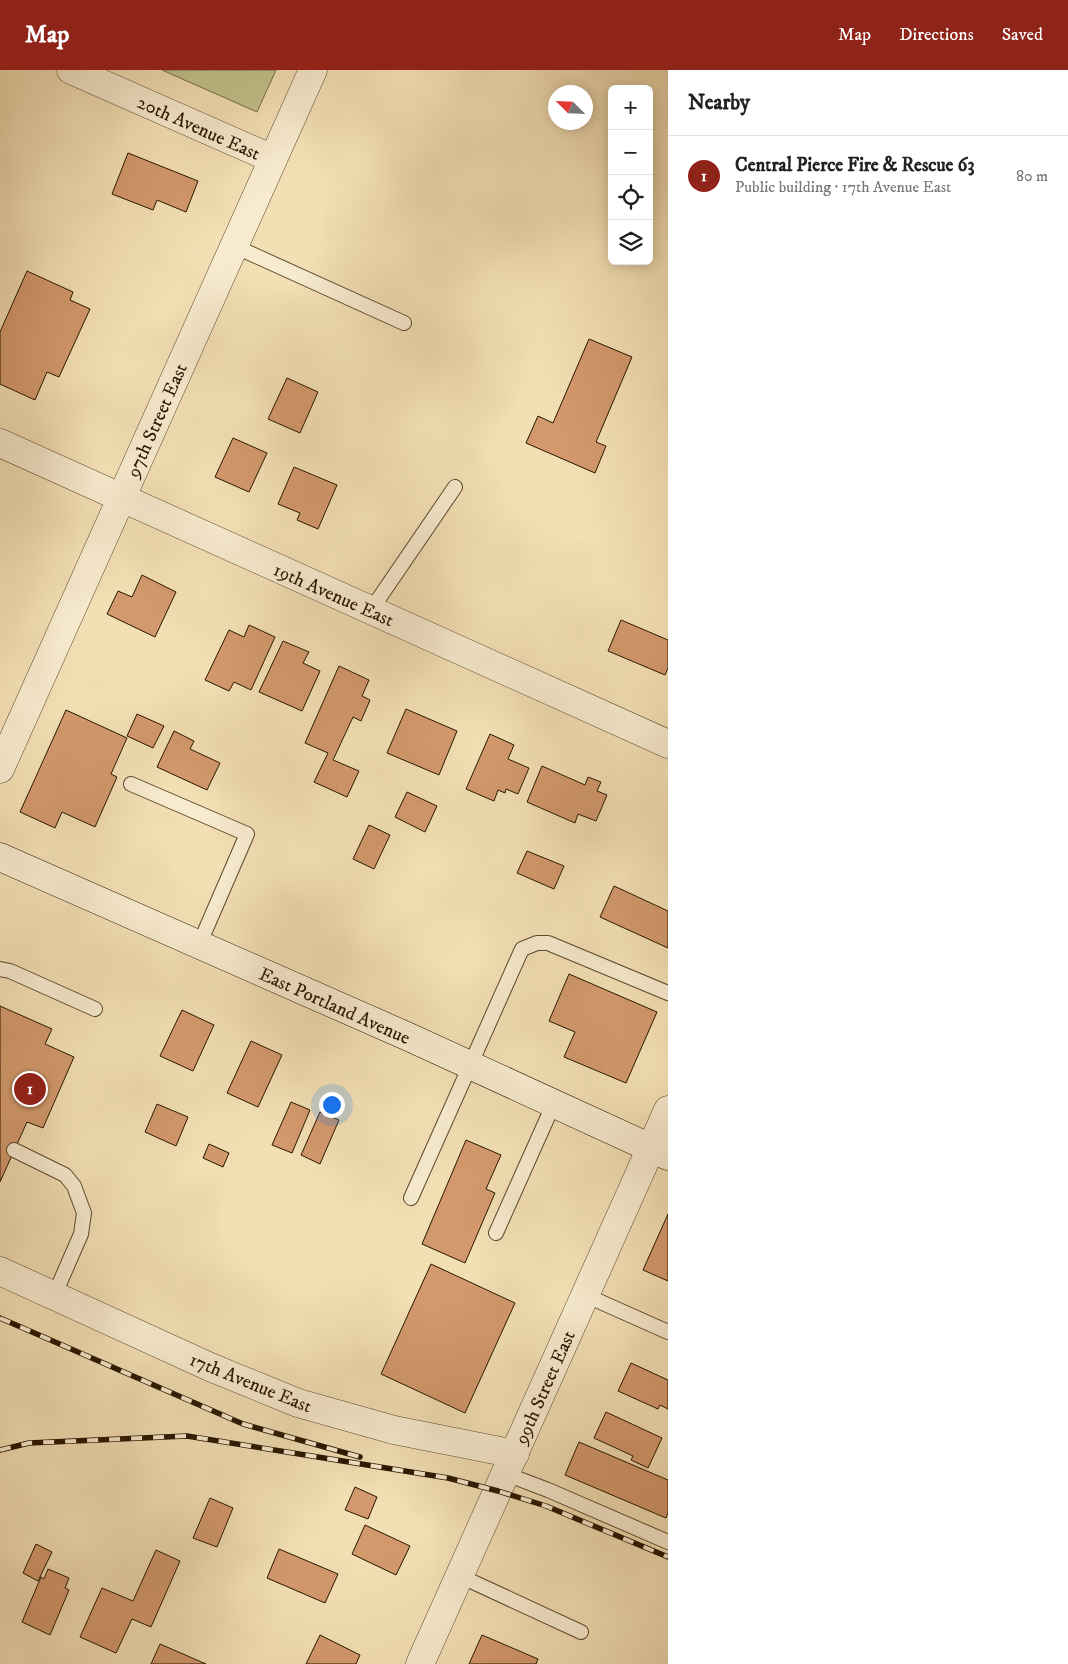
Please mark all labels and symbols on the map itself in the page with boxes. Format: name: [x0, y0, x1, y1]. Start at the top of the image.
north arrow: [548, 85, 593, 130]
street label: 20th Avenue East: [133, 91, 264, 166]
street label: 97th Street East: [122, 360, 193, 482]
street label: 19th Avenue East: [270, 559, 397, 632]
street label: East Portland Avenue: [255, 963, 414, 1050]
pin: 1: [14, 1070, 46, 1108]
your location: [319, 1092, 345, 1118]
street label: 99th Street East: [510, 1327, 581, 1449]
street label: 17th Avenue East: [186, 1348, 315, 1418]

